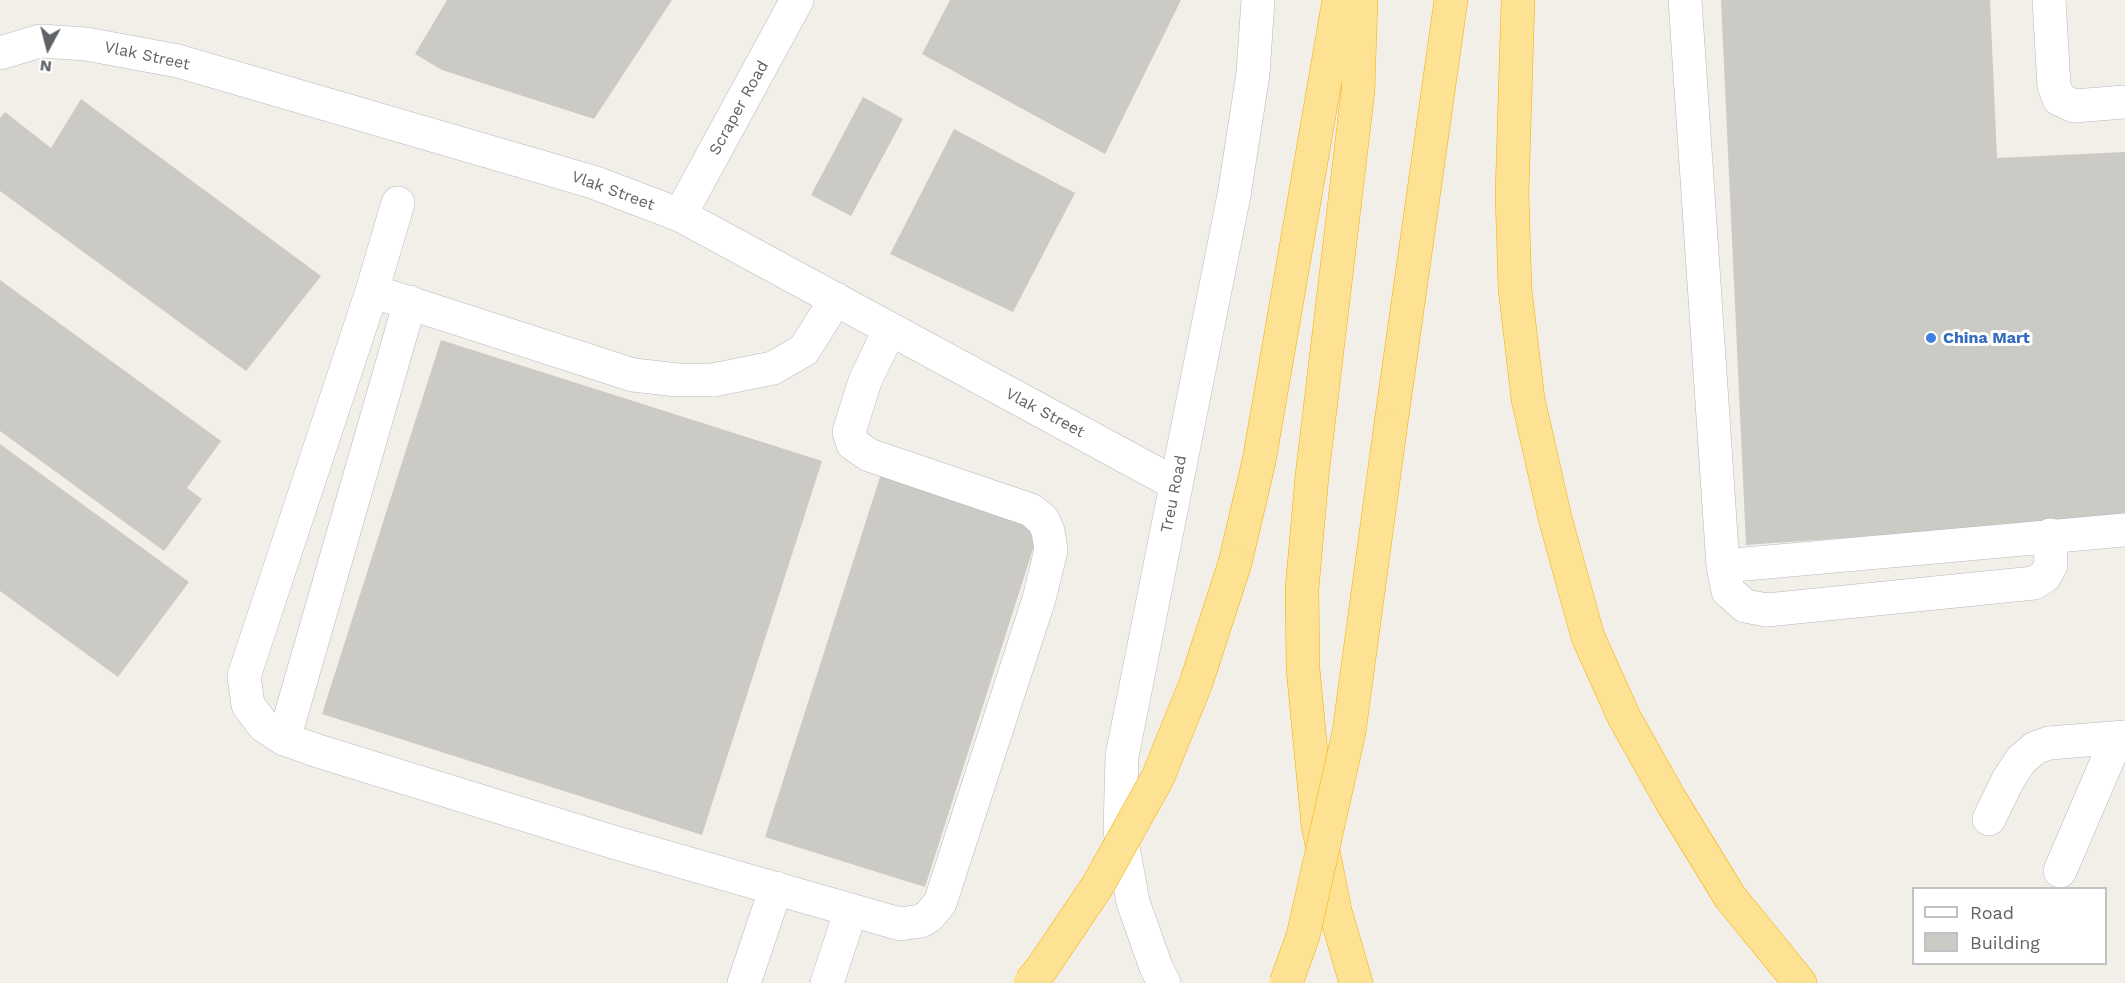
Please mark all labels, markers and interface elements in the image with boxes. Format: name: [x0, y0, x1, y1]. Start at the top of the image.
north arrow: [18, 18, 78, 78]
street label: Vlak Street: [102, 38, 192, 74]
text: N: [39, 56, 53, 77]
street label: Scraper Road: [705, 57, 773, 159]
street label: Vlak Street: [569, 167, 657, 215]
place label: China Mart: [1943, 328, 2030, 348]
marker: China Mart: [1924, 331, 1938, 345]
street label: Vlak Street: [1002, 384, 1088, 442]
street label: Treu Road: [1157, 454, 1191, 534]
legend: [1912, 887, 2107, 965]
text: Road: [1970, 902, 2014, 923]
text: Building: [1970, 932, 2040, 953]

